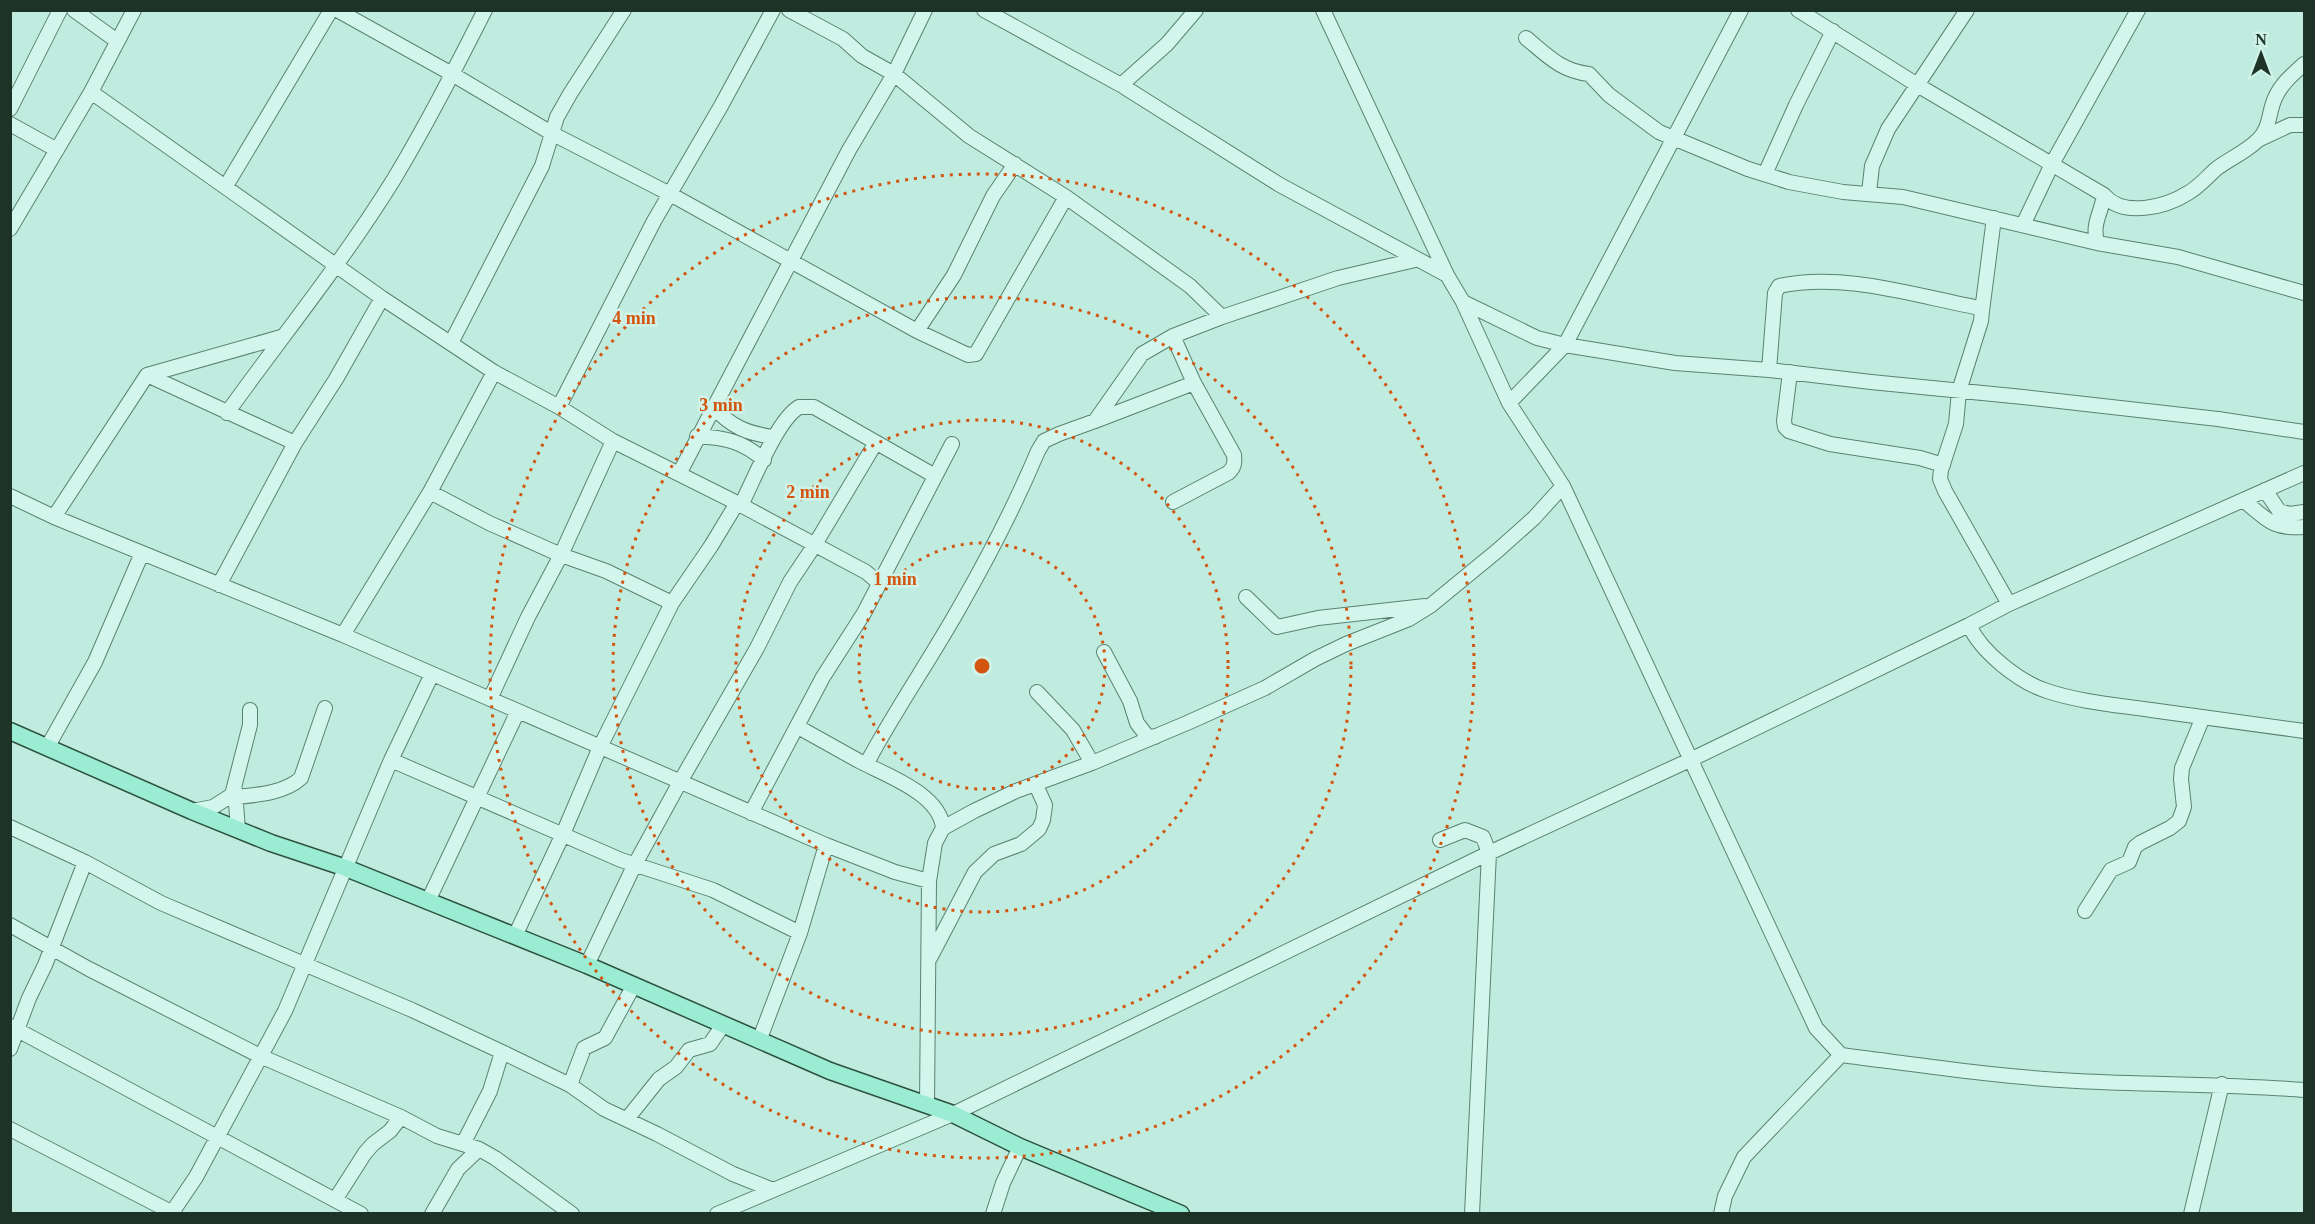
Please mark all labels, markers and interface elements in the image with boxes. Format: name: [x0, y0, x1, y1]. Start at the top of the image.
north arrow: [2231, 24, 2291, 84]
text: N: [2255, 31, 2267, 48]
text: 4 min: [612, 308, 656, 328]
text: 3 min: [699, 395, 743, 415]
text: 2 min: [786, 482, 830, 502]
text: 1 min: [873, 569, 917, 589]
centre of rings: [972, 656, 992, 676]

